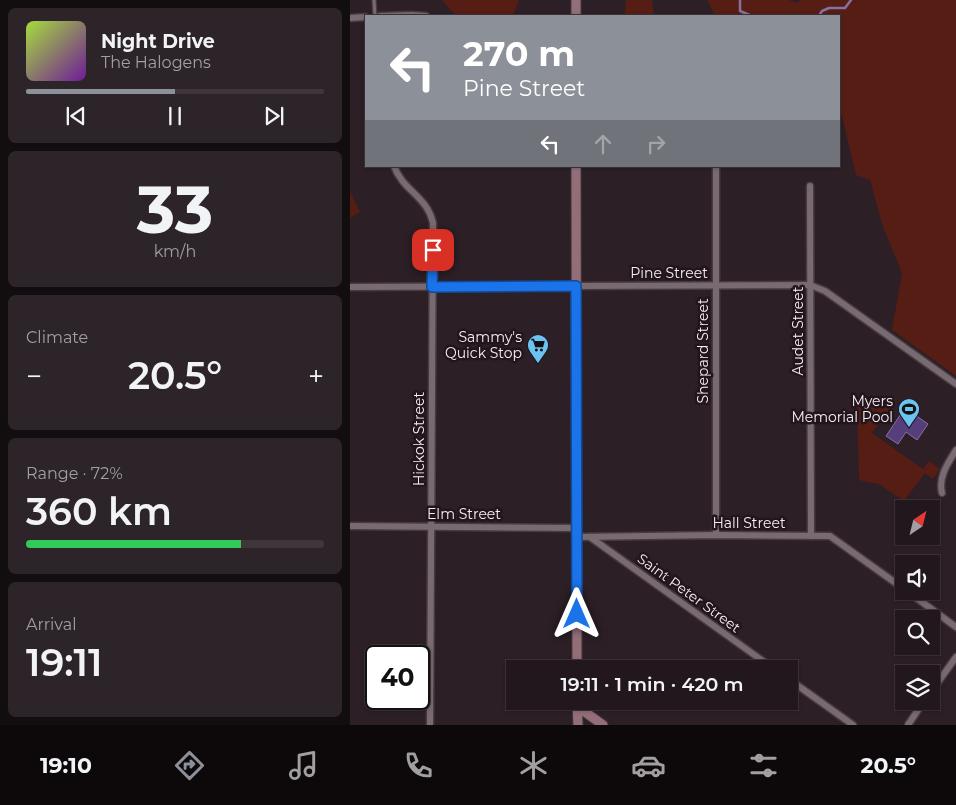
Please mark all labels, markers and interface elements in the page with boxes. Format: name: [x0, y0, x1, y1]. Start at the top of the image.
text: Night Drive: [101, 30, 215, 53]
text: 270 m: [463, 32, 575, 75]
icon: left: [380, 35, 445, 100]
text: The Halogens: [101, 53, 211, 72]
text: Pine Street: [463, 75, 585, 102]
icon: previous: [62, 102, 90, 130]
icon: pause: [161, 102, 189, 130]
icon: next: [260, 102, 288, 130]
icon: left: [536, 130, 564, 158]
icon: ahead: [589, 130, 617, 158]
icon: right: [642, 130, 670, 158]
text: 33: [137, 170, 213, 249]
pin: [412, 229, 454, 271]
icon: arrive: [419, 236, 447, 264]
text: km/h: [154, 242, 196, 261]
street label: Pine Street: [630, 264, 708, 282]
street label: Audet Street: [789, 286, 807, 375]
street label: Shepard Street: [694, 298, 712, 404]
text: Climate: [26, 328, 88, 347]
place label: Sammy's Quick Stop: [445, 328, 522, 362]
supermarket icon: Sammy's Quick Stop: [526, 333, 550, 364]
text: 20.5°: [128, 352, 222, 399]
text: −: [26, 359, 42, 393]
text: +: [308, 359, 324, 393]
street label: Hickok Street: [410, 392, 428, 486]
place label: Myers Memorial Pool: [791, 392, 893, 426]
sports icon: Myers Memorial Pool: [897, 397, 921, 428]
text: Range · 72%: [26, 464, 123, 483]
text: 360 km: [26, 488, 172, 535]
north arrow: [895, 500, 940, 545]
map controls: [895, 500, 940, 710]
street label: Elm Street: [427, 505, 501, 523]
street label: Hall Street: [712, 514, 786, 532]
street label: Saint Peter Street: [634, 549, 744, 637]
button: sound: [895, 555, 940, 600]
position arrow: [550, 587, 602, 639]
button: search: [895, 610, 940, 655]
text: Arrival: [26, 615, 76, 634]
text: 19:11: [26, 639, 103, 686]
speed limit sign: 40: [365, 645, 430, 710]
button: layers: [895, 665, 940, 710]
text: 19:11 · 1 min · 420 m: [560, 673, 744, 696]
icon: directions: [172, 748, 207, 783]
icon: music: [286, 748, 321, 783]
icon: phone: [401, 748, 436, 783]
icon: climate: [516, 748, 551, 783]
icon: car: [631, 748, 666, 783]
icon: filters: [746, 748, 781, 783]
text: 19:10: [40, 752, 92, 779]
text: 20.5°: [860, 752, 916, 779]

